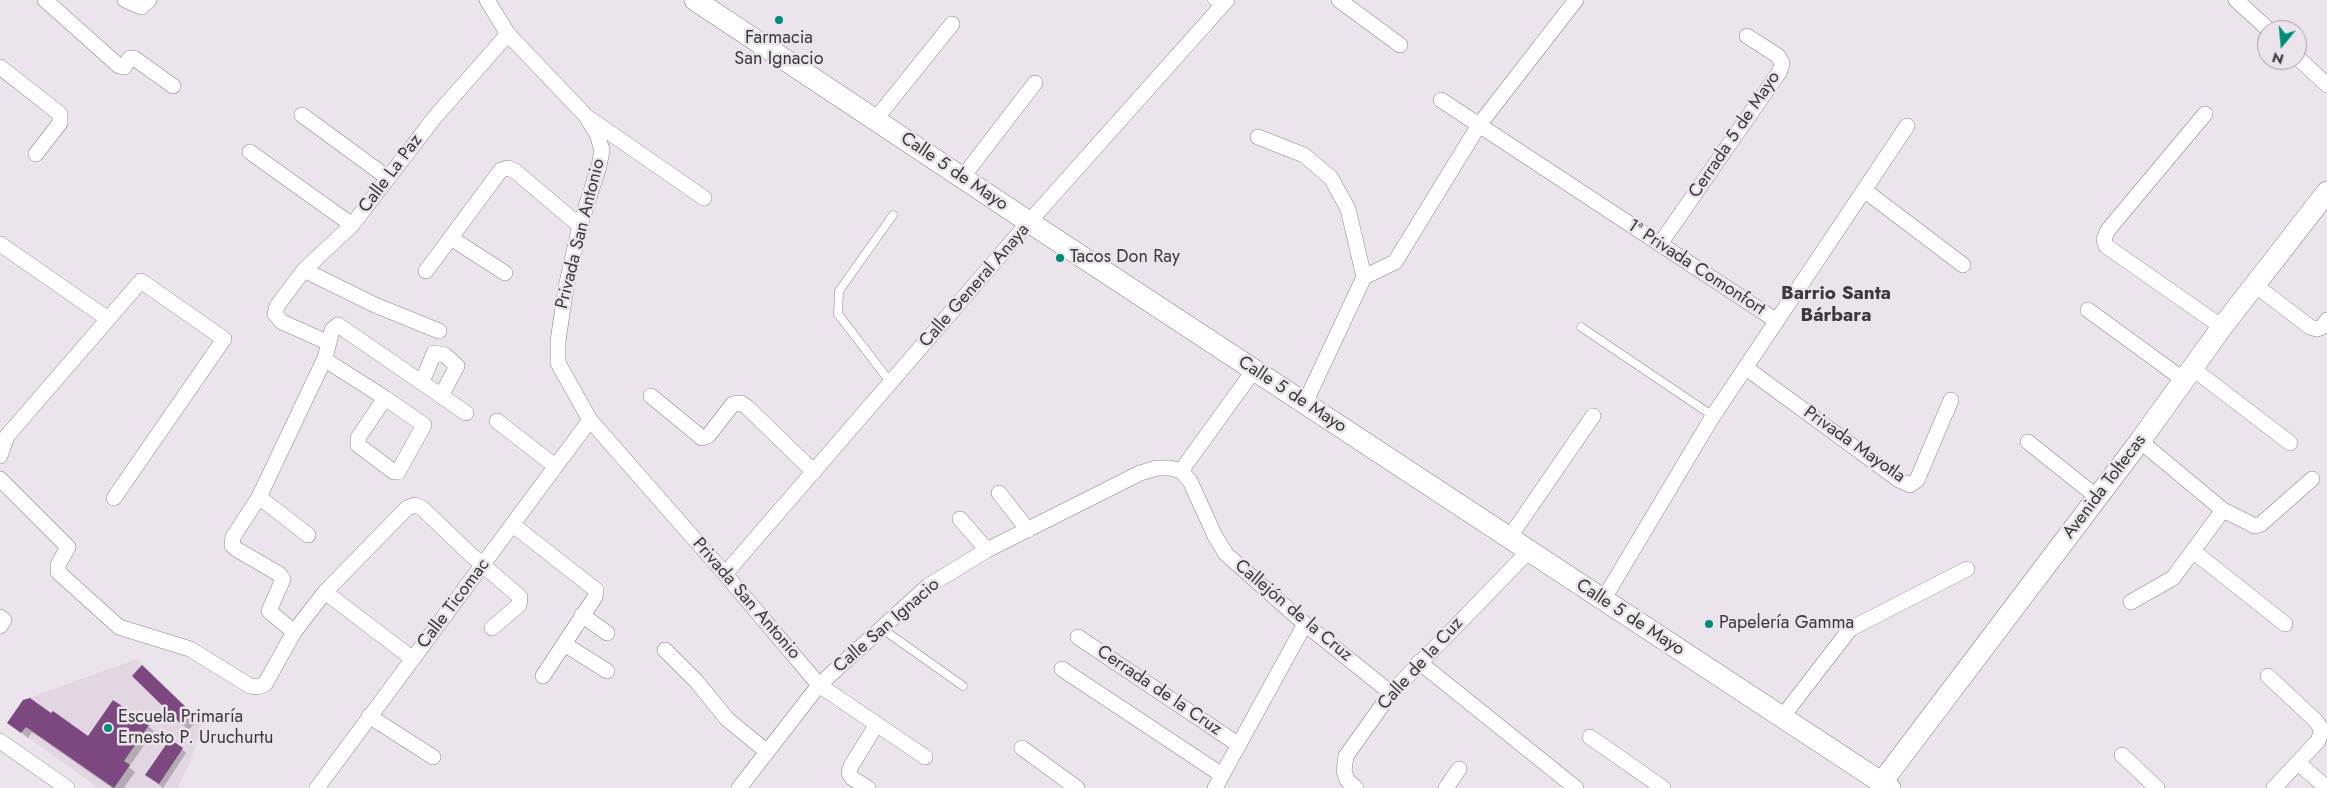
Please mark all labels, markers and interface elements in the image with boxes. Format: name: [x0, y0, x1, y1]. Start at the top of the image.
marker: Farmacia San Ignacio: [773, 14, 785, 26]
north arrow: [2257, 20, 2307, 70]
place label: Farmacia San Ignacio: [734, 28, 824, 70]
text: N: [2270, 47, 2286, 70]
street label: Cerrada 5 de Mayo: [1685, 68, 1785, 202]
street label: Calle 5 de Mayo: [896, 128, 1012, 216]
street label: Calle La Paz: [355, 131, 427, 217]
street label: Privada San Antonio: [552, 157, 610, 311]
street label: 1ª Privada Comonfort: [1623, 215, 1769, 321]
street label: Calle General Anaya: [915, 220, 1035, 352]
place label: Tacos Don Ray: [1070, 247, 1180, 269]
marker: Tacos Don Ray: [1054, 252, 1066, 264]
district label: Barrio Santa Bárbara: [1781, 283, 1891, 327]
street label: Calle 5 de Mayo: [1234, 352, 1350, 438]
street label: Privada Mayotla: [1799, 402, 1909, 488]
street label: Avenida Toltecas: [2059, 431, 2151, 543]
street label: Privada San Antonio: [687, 534, 805, 664]
street label: Calle Ticomac: [413, 555, 495, 653]
street label: Callejón de la Cruz: [1230, 555, 1356, 667]
street label: Calle San Ignacio: [830, 574, 944, 678]
street label: Calle 5 de Mayo: [1572, 575, 1688, 661]
street label: Calle de la Cuz: [1374, 613, 1468, 715]
place label: Papelería Gamma: [1719, 613, 1854, 635]
marker: Papelería Gamma: [1703, 618, 1715, 630]
street label: Cerrada de la Cruz: [1092, 641, 1226, 741]
place label: Escuela Primaría Ernesto P. Uruchurtu: [118, 707, 273, 750]
marker: Escuela Primaría Ernesto P. Uruchurtu: [102, 722, 114, 734]

